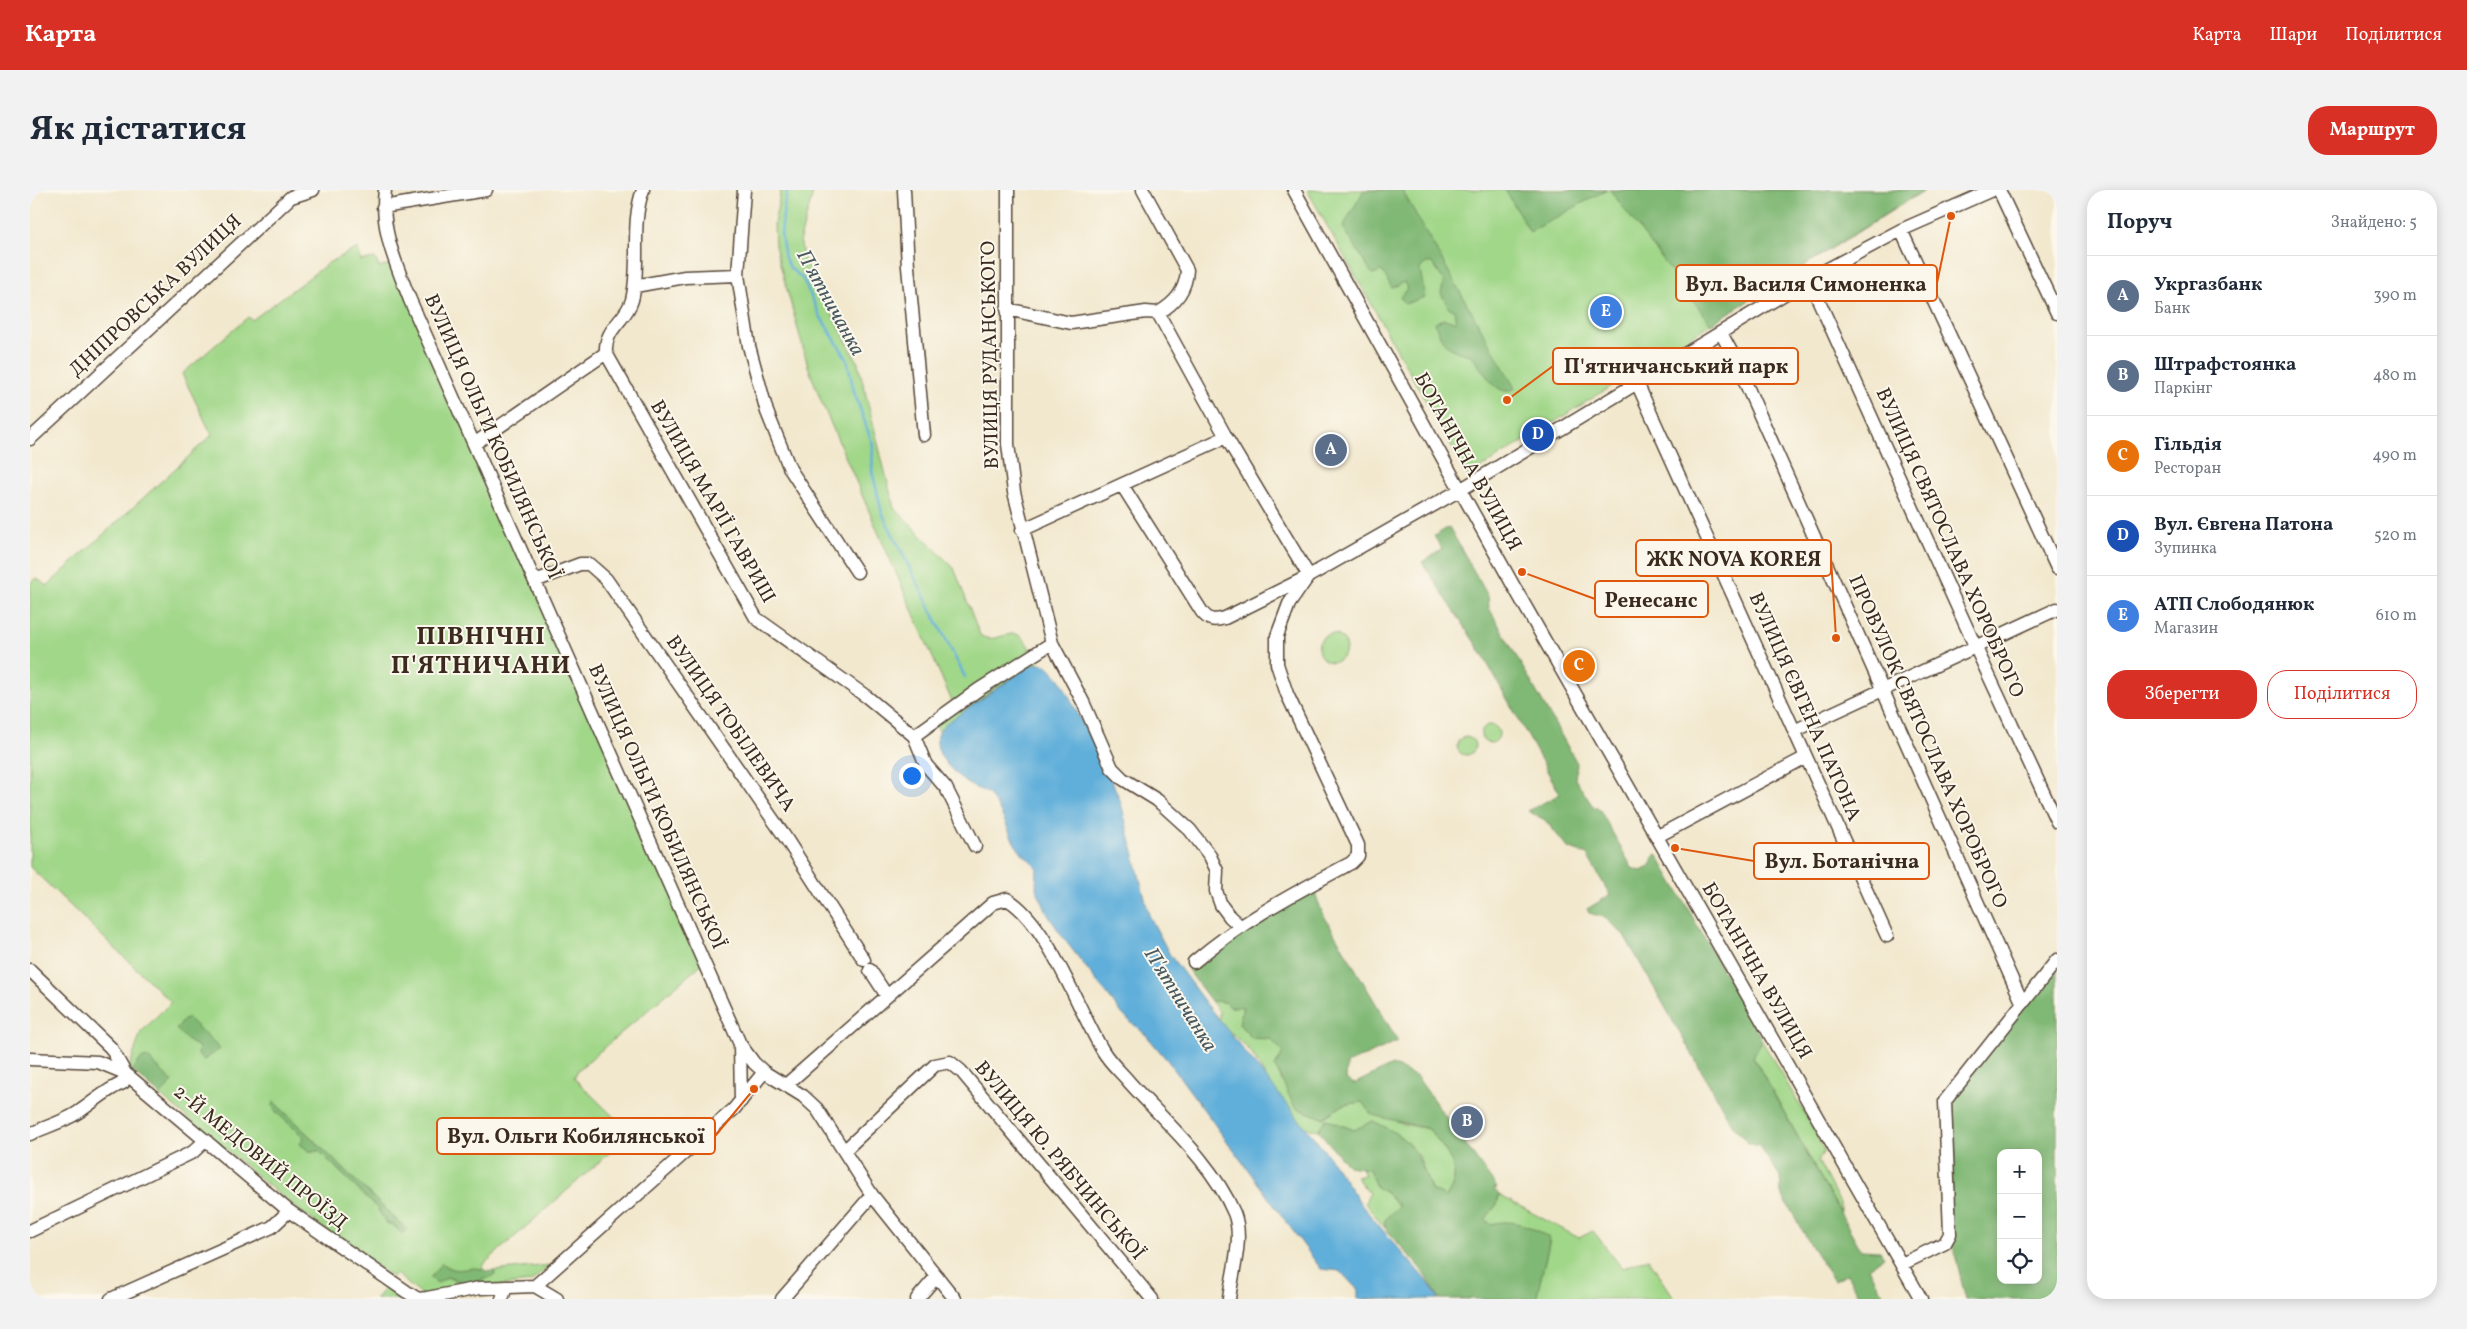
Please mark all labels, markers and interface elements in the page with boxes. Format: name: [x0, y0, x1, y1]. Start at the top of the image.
text: Карта: [25, 18, 96, 52]
text: Карта: [2193, 23, 2241, 48]
text: Шари: [2269, 23, 2317, 48]
text: Поділитися: [2345, 23, 2442, 48]
text: Як дістатися: [30, 106, 246, 154]
button: Маршрут: [2308, 106, 2437, 155]
street label: ДНІПРОВСЬКА ВУЛИЦЯ: [63, 208, 249, 384]
text: Поруч: [2107, 208, 2172, 237]
text: Знайдено: 5: [2331, 212, 2417, 234]
street label: ВУЛИЦЯ РУДАНСЬКОГО: [975, 240, 1007, 470]
water label: П'ятничанка: [789, 244, 871, 362]
callout: Вул. Василя Симоненка: [1676, 265, 1937, 301]
text: Вул. Василя Симоненка: [1685, 271, 1927, 300]
text: Укргазбанк: [2154, 272, 2262, 298]
text: A: [2117, 285, 2129, 307]
text: 390 m: [2374, 285, 2417, 307]
street label: ВУЛИЦЯ ОЛЬГИ КОБИЛЯНСЬКОЇ: [416, 290, 568, 584]
pin: E: [1590, 293, 1622, 331]
text: Банк: [2154, 298, 2190, 320]
callout: П'ятничанський парк: [1553, 348, 1798, 384]
text: Штрафстоянка: [2154, 352, 2296, 378]
text: П'ятничанський парк: [1564, 353, 1789, 382]
text: B: [2118, 365, 2128, 387]
text: 480 m: [2373, 365, 2417, 387]
street label: БОТАНІЧНА ВУЛИЦЯ: [1406, 368, 1528, 556]
text: Паркінг: [2154, 378, 2213, 400]
street label: ВУЛИЦЯ СВЯТОСЛАВА ХОРОБРОГО: [1868, 383, 2030, 703]
street label: ВУЛИЦЯ МАРІЇ ГАВРИШ: [642, 395, 782, 609]
pin: D: [1522, 416, 1554, 454]
pin: A: [1315, 431, 1347, 469]
text: Гільдія: [2154, 432, 2222, 458]
text: C: [2118, 445, 2128, 467]
text: 490 m: [2372, 445, 2417, 467]
text: Ресторан: [2154, 458, 2221, 480]
text: Вул. Євгена Патона: [2154, 512, 2333, 538]
text: D: [2117, 525, 2129, 547]
text: 520 m: [2374, 525, 2417, 547]
text: Зупинка: [2154, 538, 2217, 560]
callout: ЖК NOVA KOREЯ: [1636, 540, 1831, 576]
text: ЖК NOVA KOREЯ: [1646, 546, 1822, 575]
street label: ПРОВУЛОК СВЯТОСЛАВА ХОРОБРОГО: [1841, 571, 2013, 913]
callout: Ренесанс: [1595, 581, 1708, 617]
text: Ренесанс: [1605, 587, 1698, 616]
street label: ВУЛИЦЯ ЄВГЕНА ПАТОНА: [1741, 588, 1867, 826]
text: АТП Слободянюк: [2154, 592, 2314, 618]
text: E: [2118, 605, 2128, 627]
text: 610 m: [2376, 605, 2417, 627]
text: Магазин: [2154, 618, 2218, 640]
district label: ПІВНІЧНІ П'ЯТНИЧАНИ: [391, 620, 571, 684]
street label: ВУЛИЦЯ ТОБІЛЕВИЧА: [658, 630, 802, 818]
pin: C: [1563, 647, 1595, 685]
street label: ВУЛИЦЯ ОЛЬГИ КОБИЛЯНСЬКОЇ: [580, 660, 732, 954]
button: Зберегти: [2107, 670, 2257, 719]
button: Поділитися: [2267, 670, 2417, 719]
your location: [899, 763, 925, 789]
callout: Вул. Ботанічна: [1754, 843, 1929, 879]
text: Вул. Ботанічна: [1765, 848, 1919, 877]
street label: БОТАНІЧНА ВУЛИЦЯ: [1694, 877, 1818, 1065]
water label: П'ятничанка: [1136, 942, 1224, 1058]
street label: ВУЛИЦЯ Ю. РЯБЧИНСЬКОЇ: [967, 1055, 1151, 1267]
street label: 2-Й МЕДОВИЙ ПРОЇЗД: [167, 1079, 353, 1237]
pin: B: [1451, 1103, 1483, 1141]
callout: Вул. Ольги Кобилянської: [437, 1118, 715, 1154]
text: Вул. Ольги Кобилянської: [447, 1123, 706, 1152]
map controls: [1997, 1149, 2042, 1284]
button: +: [1997, 1149, 2042, 1194]
button: −: [1997, 1194, 2042, 1239]
button: locate: [1997, 1239, 2042, 1284]

